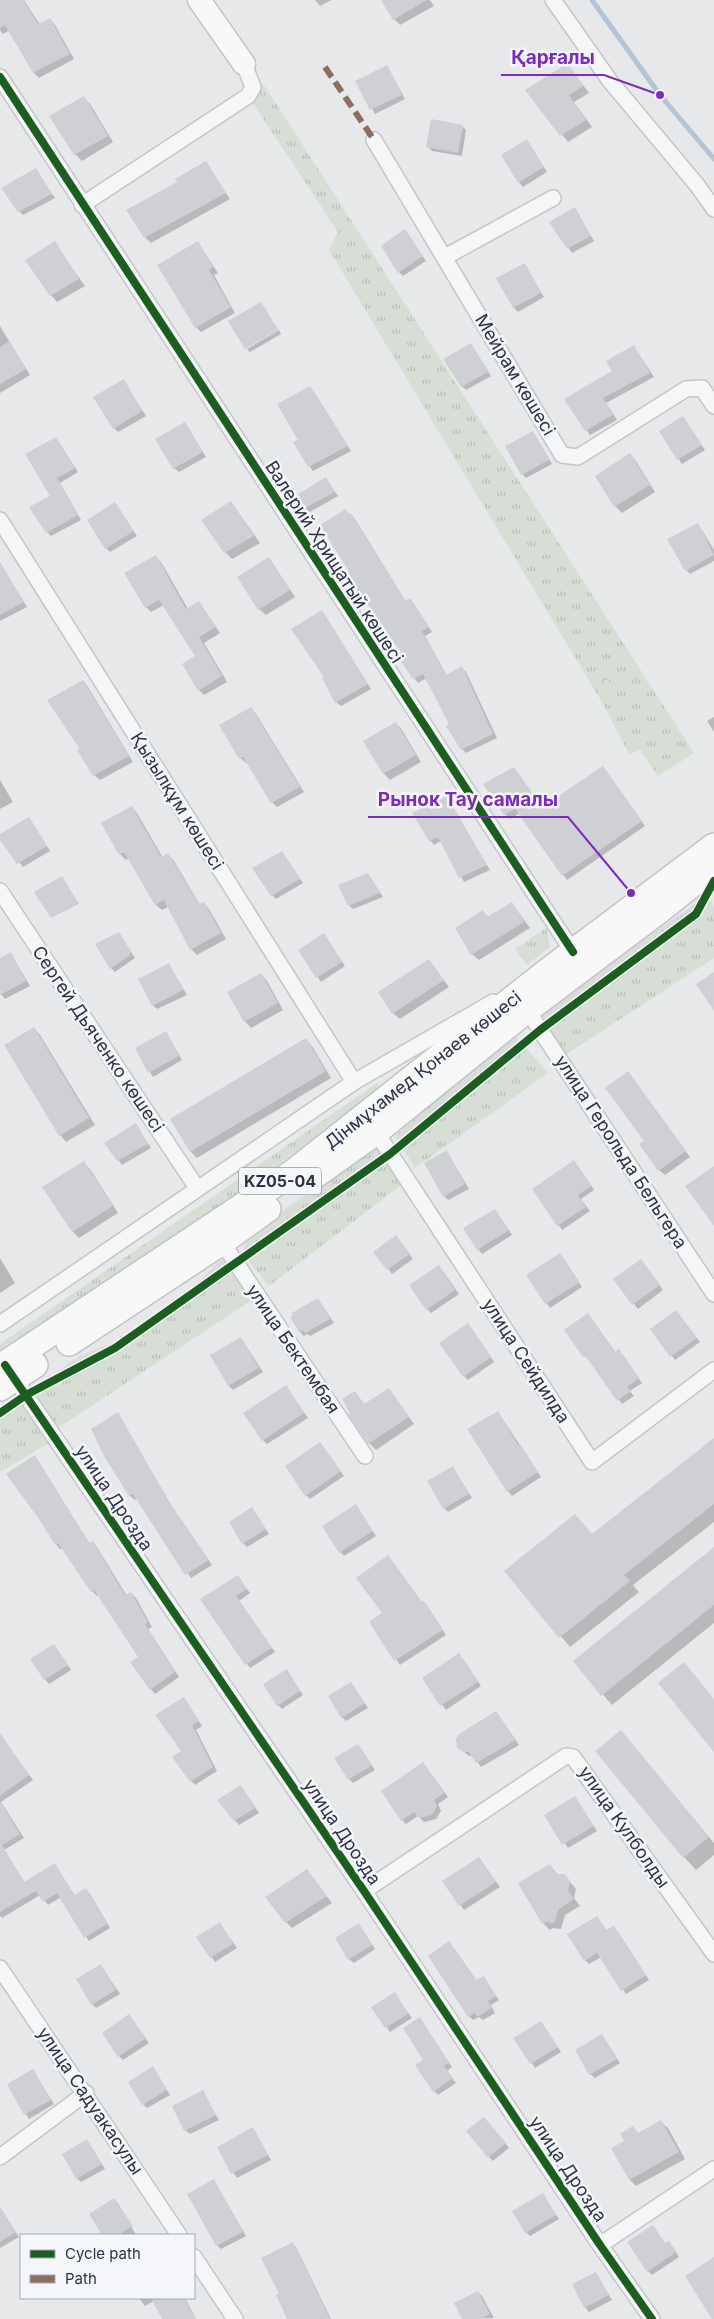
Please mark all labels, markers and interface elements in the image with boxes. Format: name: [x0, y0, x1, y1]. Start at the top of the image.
callout: Қарғалы: [501, 41, 604, 75]
text: Қарғалы: [511, 46, 595, 69]
street label: Мейрам көшесі: [471, 310, 560, 439]
street label: Валерий Хрищатый көшесі: [261, 457, 408, 667]
street label: Қызылқұм көшесі: [127, 728, 228, 873]
callout: Рынок Тау самалы: [368, 783, 568, 817]
text: Рынок Тау самалы: [378, 788, 558, 811]
street label: Сергей Дьяченко көшесі: [28, 942, 169, 1136]
street label: Дінмұхамед Қонаев көшесі: [320, 986, 525, 1153]
street label: улица Герольда Бельгера: [551, 1051, 692, 1252]
road number: KZ05-04: [239, 1168, 321, 1194]
street label: улица Бектембая: [242, 1280, 344, 1417]
street label: улица Сейдилда: [478, 1295, 574, 1427]
street label: улица Дрозда: [71, 1441, 158, 1555]
street label: улица Кулболды: [575, 1762, 674, 1892]
street label: улица Дрозда: [299, 1775, 386, 1889]
street label: улица Садуакасулы: [33, 2023, 148, 2179]
street label: улица Дрозда: [525, 2112, 612, 2226]
legend: [20, 2234, 195, 2299]
text: Cycle path: [65, 2244, 141, 2263]
text: Path: [65, 2269, 97, 2288]

